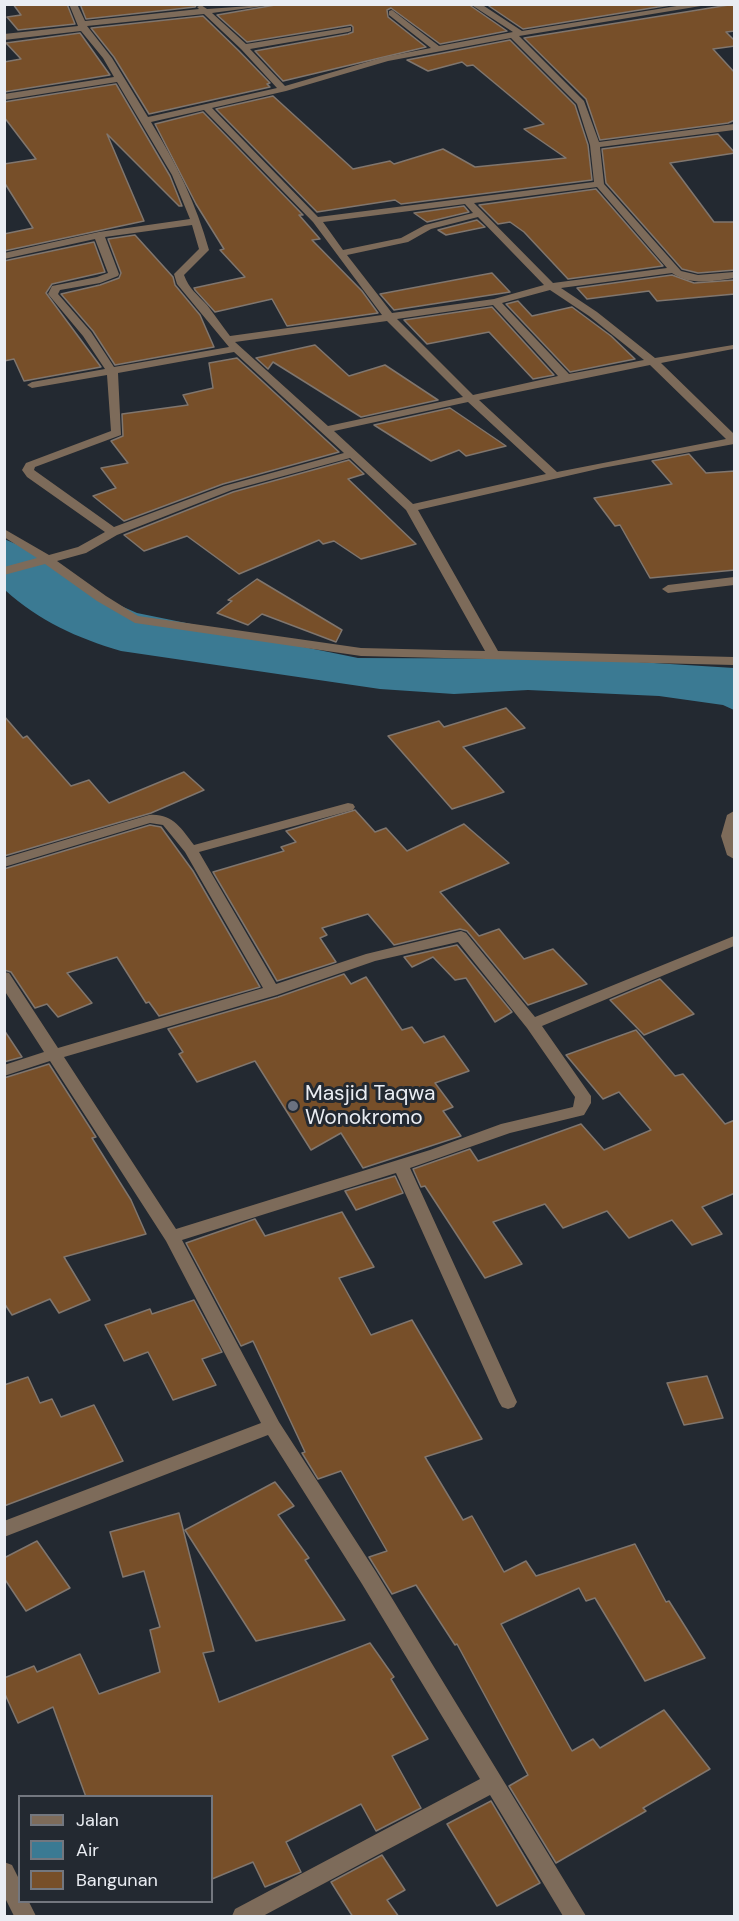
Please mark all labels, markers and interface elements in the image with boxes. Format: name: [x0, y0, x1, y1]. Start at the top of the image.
place label: Masjid Taqwa Wonokromo: [305, 1081, 435, 1131]
marker: Masjid Taqwa Wonokromo: [286, 1099, 300, 1113]
legend: [18, 1795, 213, 1903]
text: Jalan: [76, 1808, 119, 1832]
text: Air: [76, 1838, 99, 1862]
text: Bangunan: [76, 1868, 158, 1892]

